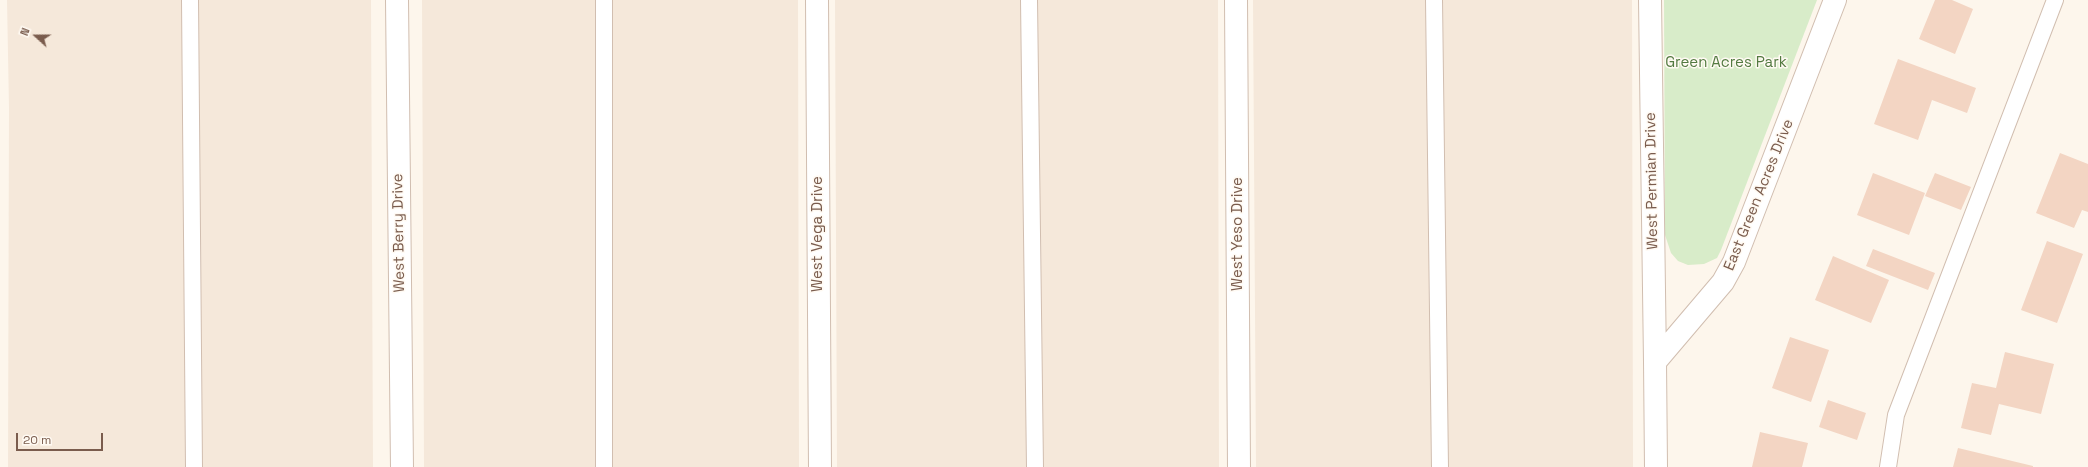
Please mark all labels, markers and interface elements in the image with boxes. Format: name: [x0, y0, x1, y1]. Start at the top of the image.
north arrow: [16, 16, 56, 56]
text: N: [17, 26, 33, 38]
park label: Green Acres Park: [1665, 54, 1787, 72]
street label: West Permian Drive: [1642, 112, 1662, 250]
street label: East Green Acres Drive: [1720, 117, 1798, 273]
street label: West Berry Drive: [389, 173, 409, 293]
street label: West Vega Drive: [809, 176, 827, 292]
street label: West Yeso Drive: [1229, 177, 1247, 291]
scale bar: [18, 425, 105, 451]
text: 20 m: [23, 432, 51, 448]

